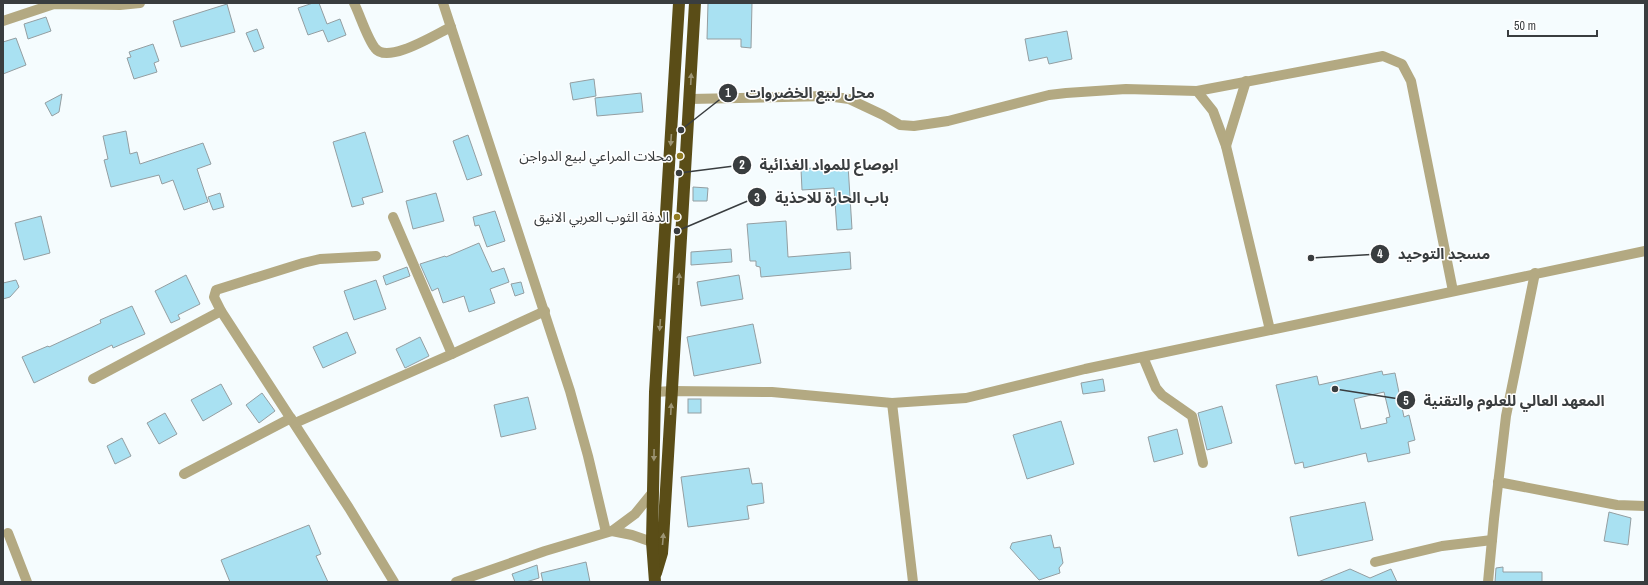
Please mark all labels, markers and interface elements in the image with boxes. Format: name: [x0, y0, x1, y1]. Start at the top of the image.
scale bar: [1508, 12, 1597, 38]
text: 50 m: [1514, 18, 1536, 34]
one-way arrow: [687, 73, 694, 85]
callout: محل لبيع الخضروات: [718, 79, 883, 106]
text: محل لبيع الخضروات: [745, 82, 875, 104]
text: 1: [725, 85, 731, 101]
one-way arrow: [668, 134, 675, 146]
place label: محلات المراعي لبيع الدواجن: [519, 147, 672, 167]
marker: محلات المراعي لبيع الدواجن: [675, 151, 685, 161]
callout: ابوصاع للمواد الغذائية: [732, 151, 907, 178]
text: ابوصاع للمواد الغذائية: [760, 154, 898, 176]
text: 2: [739, 157, 745, 173]
callout: باب الحارة للاحذية: [747, 184, 897, 211]
text: باب الحارة للاحذية: [775, 187, 889, 208]
text: 3: [754, 190, 760, 206]
place label: الدفة الثوب العربي الانيق: [534, 208, 669, 228]
marker: الدفة الثوب العربي الانيق: [672, 212, 682, 222]
callout: مسجد التوحيد: [1370, 240, 1499, 267]
text: مسجد التوحيد: [1398, 243, 1490, 264]
text: 4: [1377, 246, 1383, 262]
one-way arrow: [676, 273, 683, 285]
one-way arrow: [656, 319, 663, 331]
callout: المعهد العالي للعلوم والتقنية: [1396, 387, 1613, 414]
text: المعهد العالي للعلوم والتقنية: [1423, 390, 1605, 412]
text: 5: [1403, 393, 1409, 409]
one-way arrow: [668, 403, 675, 415]
one-way arrow: [651, 449, 657, 462]
one-way arrow: [660, 532, 667, 545]

